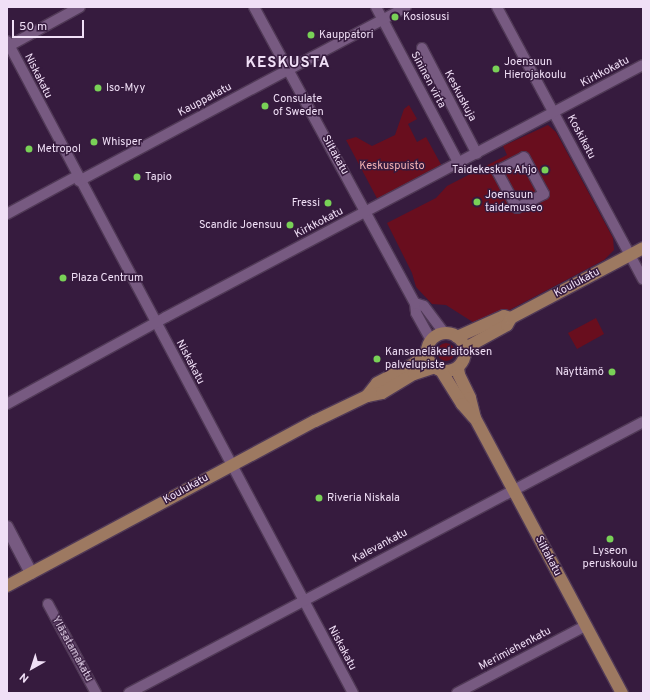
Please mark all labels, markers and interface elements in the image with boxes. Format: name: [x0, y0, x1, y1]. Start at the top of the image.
place label: Kosiosusi: [403, 10, 449, 24]
scale bar: [14, 12, 86, 38]
marker: Kosiosusi: [390, 12, 400, 22]
text: 50 m: [19, 19, 47, 35]
place label: Kauppatori: [319, 28, 373, 42]
marker: Kauppatori: [306, 30, 316, 40]
street label: Sininen virta: [408, 49, 448, 111]
street label: Niskakatu: [21, 51, 55, 101]
street label: Kirkkokatu: [578, 54, 632, 90]
district label: KESKUSTA: [245, 55, 331, 73]
place label: Joensuun Hierojakoulu: [504, 56, 566, 82]
marker: Joensuun Hierojakoulu: [491, 64, 501, 74]
street label: Keskuskuja: [441, 68, 479, 124]
street label: Kauppakatu: [176, 80, 234, 120]
place label: Iso-Myy: [106, 81, 145, 95]
marker: Iso-Myy: [93, 83, 103, 93]
place label: Consulate of Sweden: [273, 93, 324, 119]
marker: Consulate of Sweden: [260, 101, 270, 111]
street label: Koskikatu: [564, 113, 598, 161]
street label: Siltakatu: [319, 133, 351, 177]
place label: Whisper: [102, 135, 142, 149]
marker: Whisper: [89, 137, 99, 147]
place label: Metropol: [37, 142, 81, 156]
marker: Metropol: [24, 144, 34, 154]
park label: Keskuspuisto: [359, 159, 425, 173]
place label: Taidekeskus Ahjo: [452, 163, 537, 177]
marker: Taidekeskus Ahjo: [540, 165, 550, 175]
place label: Tapio: [145, 170, 172, 184]
marker: Tapio: [132, 172, 142, 182]
place label: Joensuun taidemuseo: [485, 189, 543, 215]
place label: Fressi: [292, 196, 320, 210]
marker: Joensuun taidemuseo: [472, 197, 482, 207]
marker: Fressi: [323, 198, 333, 208]
street label: Kirkkokatu: [292, 205, 346, 241]
place label: Scandic Joensuu: [199, 218, 282, 232]
marker: Scandic Joensuu: [285, 220, 295, 230]
street label: Koulukatu: [552, 266, 602, 300]
place label: Plaza Centrum: [71, 271, 143, 285]
marker: Plaza Centrum: [58, 273, 68, 283]
street label: Niskakatu: [173, 338, 207, 386]
place label: Kansaneläkelaitoksen palvelupiste: [385, 346, 492, 372]
marker: Kansaneläkelaitoksen palvelupiste: [372, 354, 382, 364]
place label: Näyttämö: [556, 365, 604, 379]
marker: Näyttämö: [607, 367, 617, 377]
street label: Koulukatu: [161, 471, 211, 507]
place label: Riveria Niskala: [327, 491, 400, 505]
marker: Riveria Niskala: [314, 493, 324, 503]
street label: Kalevankatu: [350, 526, 410, 566]
street label: Siltakatu: [532, 534, 564, 578]
marker: Lyseon peruskoulu: [605, 534, 615, 544]
place label: Lyseon peruskoulu: [583, 545, 637, 571]
street label: Yläsatamakatu: [49, 614, 95, 684]
street label: Niskakatu: [325, 624, 359, 672]
street label: Merimiehenkatu: [477, 624, 553, 674]
north arrow: [12, 648, 52, 688]
text: N: [17, 669, 32, 685]

